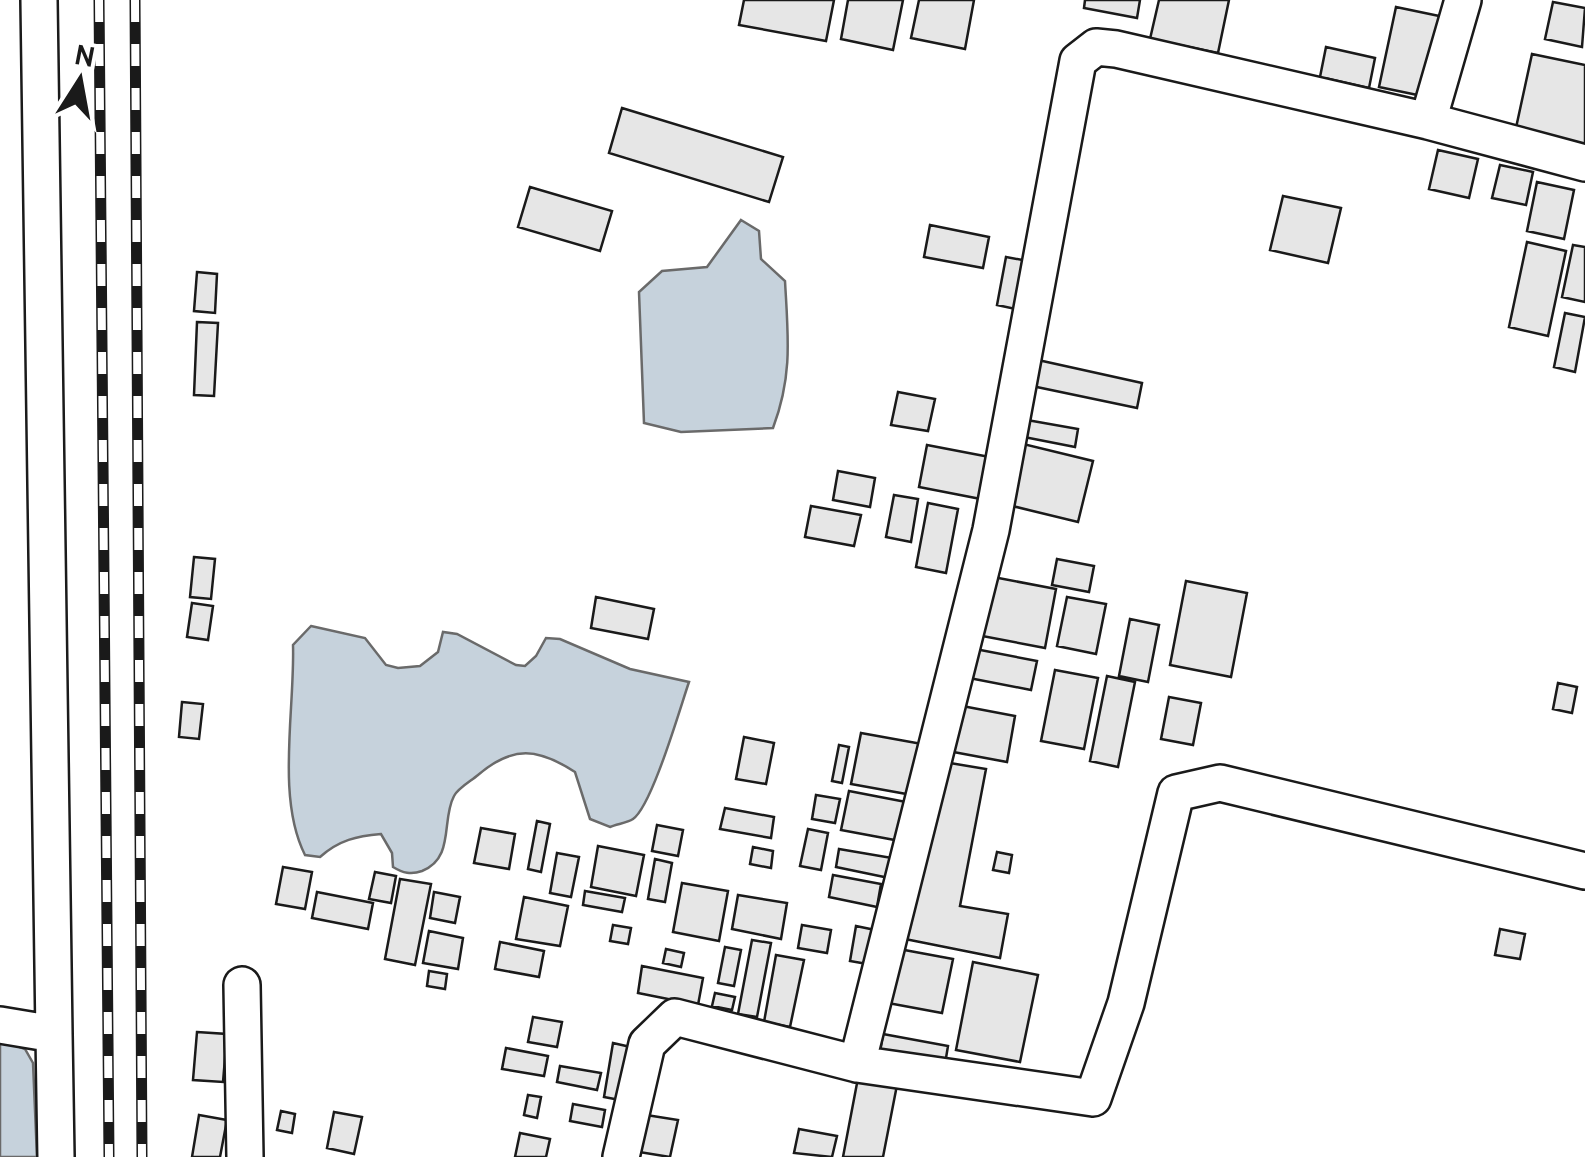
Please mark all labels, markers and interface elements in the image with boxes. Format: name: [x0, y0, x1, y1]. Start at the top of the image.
north arrow: [30, 30, 130, 130]
text: N: [72, 37, 98, 74]

